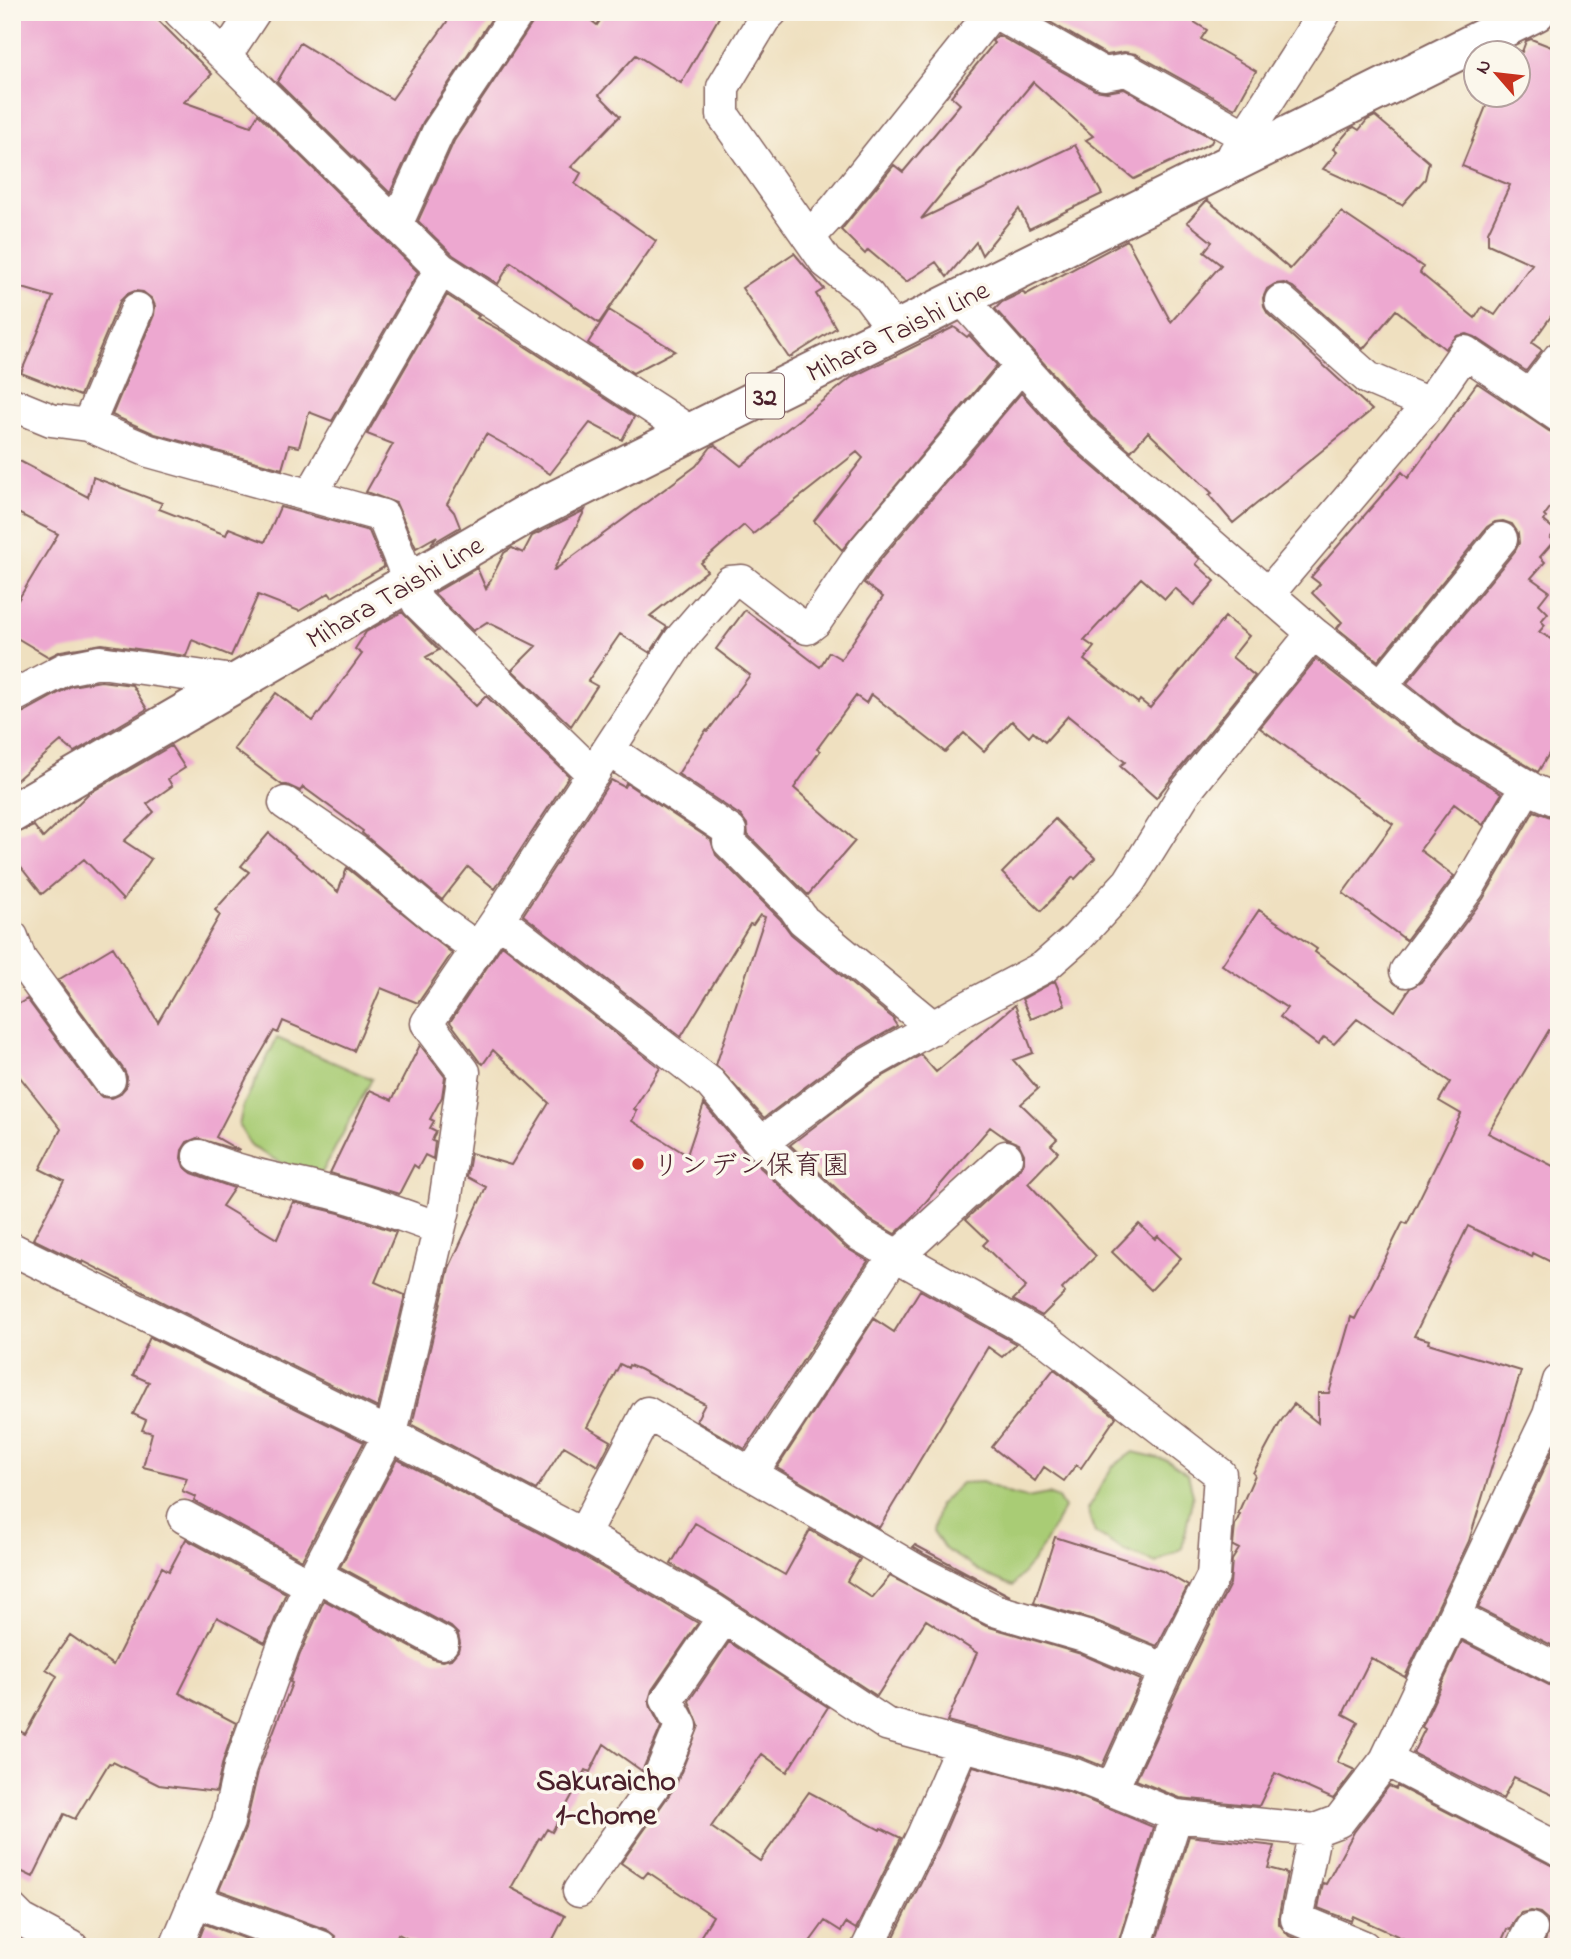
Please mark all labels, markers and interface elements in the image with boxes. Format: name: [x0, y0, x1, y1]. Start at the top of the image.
north arrow: [1462, 38, 1532, 108]
text: N: [1469, 55, 1499, 79]
street label: Mihara Taishi Line: [800, 271, 997, 395]
road number: 32: [746, 374, 784, 418]
street label: Mihara Taishi Line: [299, 526, 492, 661]
place label: リンデン保育園: [652, 1147, 850, 1188]
marker: リンデン保育園: [630, 1156, 646, 1172]
district label: Sakuraicho 1-chome: [536, 1761, 676, 1839]

